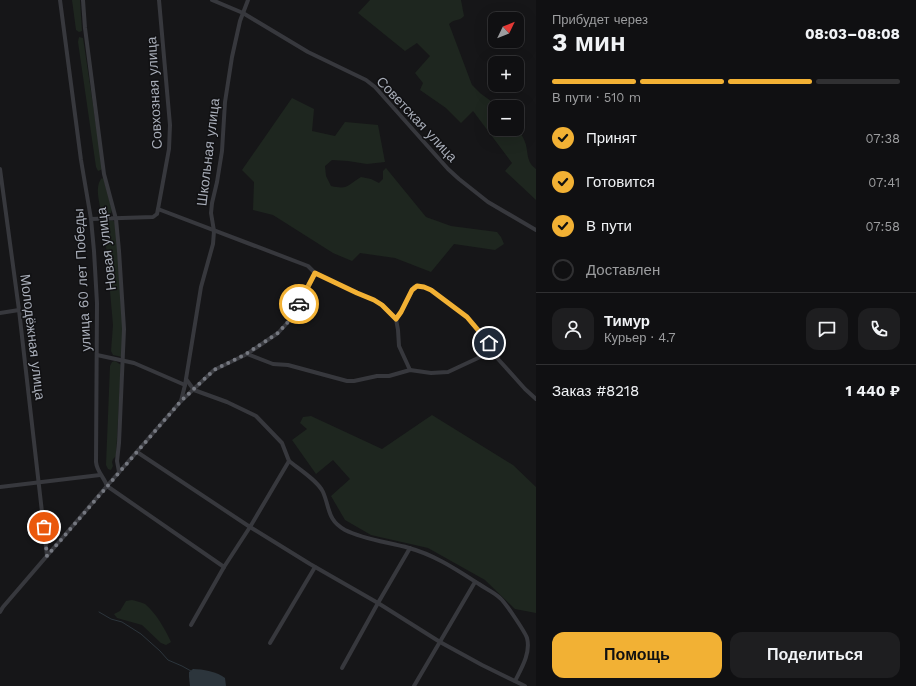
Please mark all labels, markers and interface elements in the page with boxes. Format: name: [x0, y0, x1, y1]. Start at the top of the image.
north arrow: [488, 12, 524, 48]
map controls: [488, 12, 524, 136]
text: Прибудет через: [552, 12, 648, 27]
text: 08:03–08:08: [805, 25, 900, 43]
text: 3 мин: [552, 27, 626, 57]
street label: Совхозная улица: [143, 36, 165, 150]
button: +: [488, 56, 524, 92]
street label: Советская улица: [373, 73, 461, 165]
text: В пути · 510 m: [552, 90, 641, 105]
street label: Школьная улица: [193, 97, 223, 207]
button: −: [488, 100, 524, 136]
icon: check: [552, 127, 574, 149]
text: Принят: [586, 129, 637, 147]
text: 07:38: [865, 131, 900, 146]
icon: check: [552, 171, 574, 193]
text: Готовится: [586, 173, 655, 191]
text: 07:41: [868, 175, 900, 190]
street label: Новая улица: [93, 206, 119, 292]
street label: улица 60 лет Победы: [70, 208, 94, 352]
icon: check: [552, 215, 574, 237]
text: В пути: [586, 217, 632, 235]
text: 07:58: [865, 219, 900, 234]
text: Доставлен: [586, 261, 660, 279]
street label: Молодёжная улица: [17, 273, 49, 401]
courier: [279, 284, 319, 324]
icon: car: [288, 293, 310, 315]
button: person: [552, 308, 594, 350]
button: chat: [806, 308, 848, 350]
button: phone: [858, 308, 900, 350]
text: Тимур: [604, 312, 650, 330]
pin: [472, 326, 506, 360]
text: Курьер · 4.7: [604, 330, 676, 345]
icon: home: [478, 332, 500, 354]
text: Заказ #8218: [552, 382, 639, 400]
text: 1 440 ₽: [846, 382, 900, 400]
pin: [27, 510, 61, 544]
icon: bag: [33, 516, 55, 538]
button: Помощь: [552, 632, 722, 678]
button: Поделиться: [730, 632, 900, 678]

